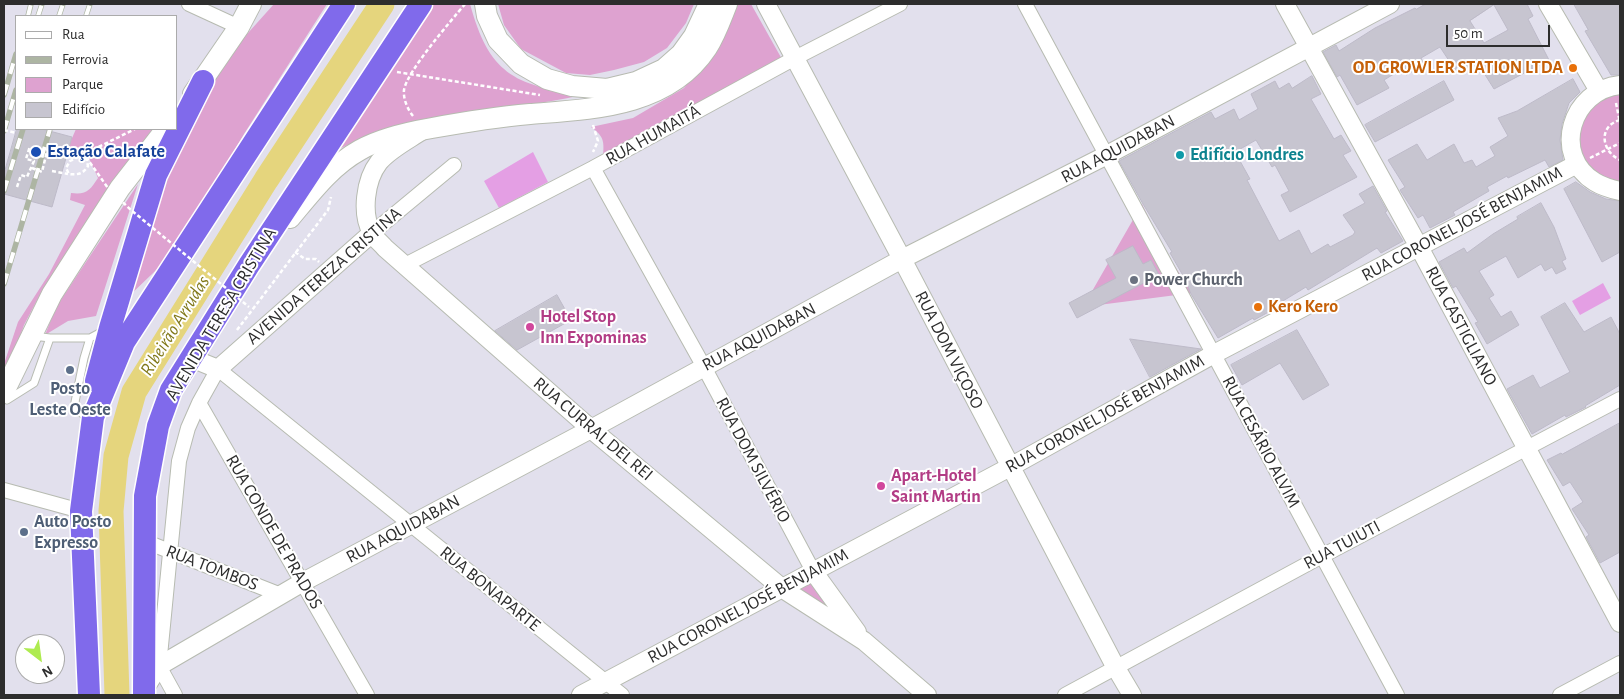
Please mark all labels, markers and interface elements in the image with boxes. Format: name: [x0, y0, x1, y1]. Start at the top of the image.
legend: [15, 15, 178, 130]
scale bar: [1449, 15, 1553, 47]
text: 50 m: [1454, 26, 1483, 41]
text: Rua: [62, 27, 85, 42]
text: Ferrovia: [62, 52, 109, 67]
place label: OD GROWLER STATION LTDA: [1353, 57, 1563, 79]
marker: OD GROWLER STATION LTDA: [1567, 62, 1579, 74]
text: Parque: [62, 77, 103, 92]
street label: RUA HUMAITÁ: [602, 100, 704, 170]
text: Edifício: [62, 102, 105, 117]
street label: RUA AQUIDABAN: [1057, 110, 1179, 188]
place label: Estação Calafate: [47, 141, 165, 163]
place label: Edifício Londres: [1190, 144, 1304, 166]
marker: Estação Calafate: [29, 145, 43, 159]
marker: Edifício Londres: [1174, 149, 1186, 161]
street label: RUA CORONEL JOSÉ BENJAMIM: [1358, 162, 1566, 286]
street label: AVENIDA TEREZA CRISTINA: [242, 203, 406, 349]
street label: AVENIDA TERESA CRISTINA: [161, 224, 281, 404]
street label: RUA CASTIGLIANO: [1420, 263, 1502, 389]
place label: Power Church: [1144, 269, 1243, 291]
water label: Ribeirão Arrudas: [135, 272, 215, 380]
marker: Power Church: [1128, 274, 1140, 286]
street label: RUA DOM VIÇOSO: [910, 287, 988, 413]
place label: Kero Kero: [1268, 296, 1338, 318]
street label: RUA AQUIDABAN: [698, 298, 820, 376]
marker: Kero Kero: [1252, 301, 1264, 313]
place label: Hotel Stop Inn Expominas: [540, 306, 647, 348]
marker: Hotel Stop Inn Expominas: [524, 321, 536, 333]
street label: RUA CORONEL JOSÉ BENJAMIM: [1002, 350, 1208, 478]
marker: Posto Leste Oeste: [64, 364, 76, 376]
street label: RUA CESÁRIO ALVIM: [1217, 372, 1305, 512]
street label: RUA CURRAL DEL REI: [529, 373, 657, 485]
place label: Posto Leste Oeste: [29, 378, 111, 420]
street label: RUA DOM SILVÉRIO: [711, 394, 795, 526]
street label: RUA CONDE DE PRADOS: [221, 451, 327, 613]
place label: Apart-Hotel Saint Martin: [891, 465, 981, 508]
marker: Apart-Hotel Saint Martin: [875, 480, 887, 492]
street label: RUA AQUIDABAN: [342, 490, 464, 568]
place label: Auto Posto Expresso: [34, 511, 111, 554]
street label: RUA TUIUTI: [1300, 516, 1384, 574]
marker: Auto Posto Expresso: [18, 526, 30, 538]
street label: RUA TOMBOS: [163, 540, 261, 596]
street label: RUA BONAPARTE: [435, 542, 545, 636]
street label: RUA CORONEL JOSÉ BENJAMIM: [644, 544, 852, 668]
north arrow: [15, 634, 65, 684]
text: N: [39, 663, 55, 680]

